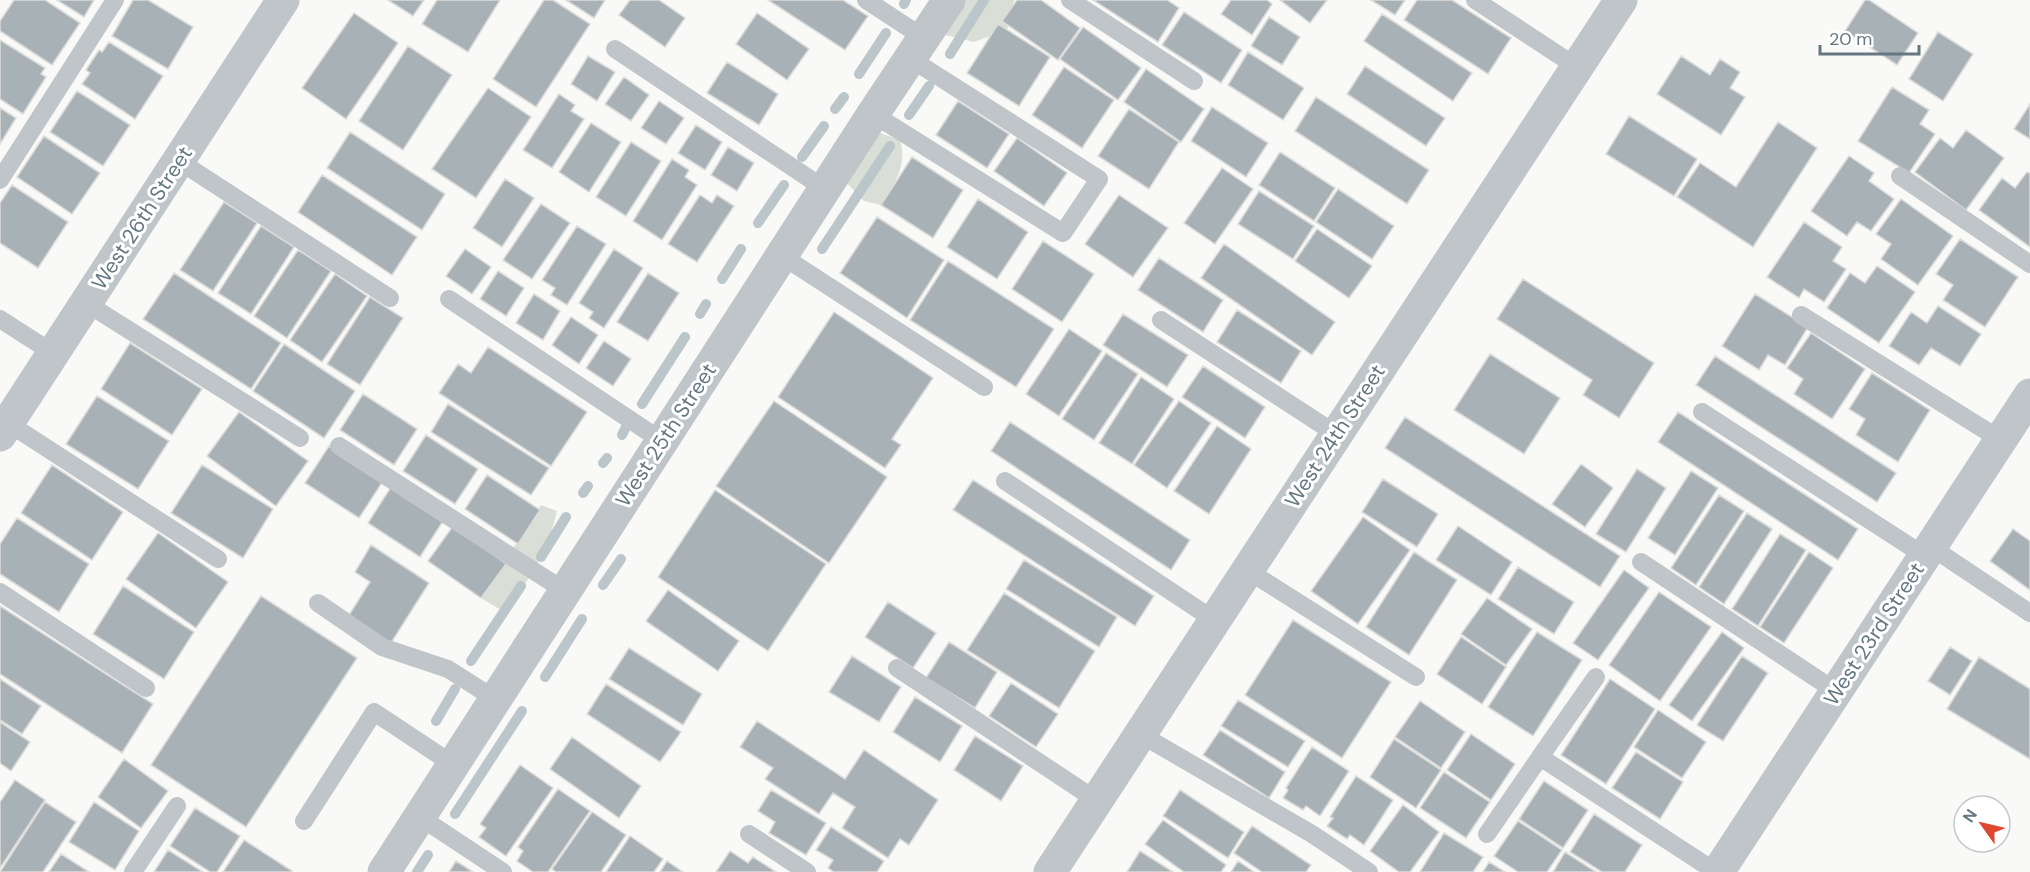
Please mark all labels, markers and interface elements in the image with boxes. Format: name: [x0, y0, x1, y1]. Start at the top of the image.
scale bar: [1820, 18, 1919, 56]
text: 20 m: [1829, 27, 1872, 51]
street label: West 26th Street: [85, 141, 199, 295]
street label: West 25th Street: [609, 358, 723, 512]
street label: West 24th Street: [1278, 359, 1392, 513]
street label: West 23rd Street: [1817, 557, 1931, 711]
north arrow: [1952, 794, 2012, 854]
text: N: [1958, 805, 1982, 827]

